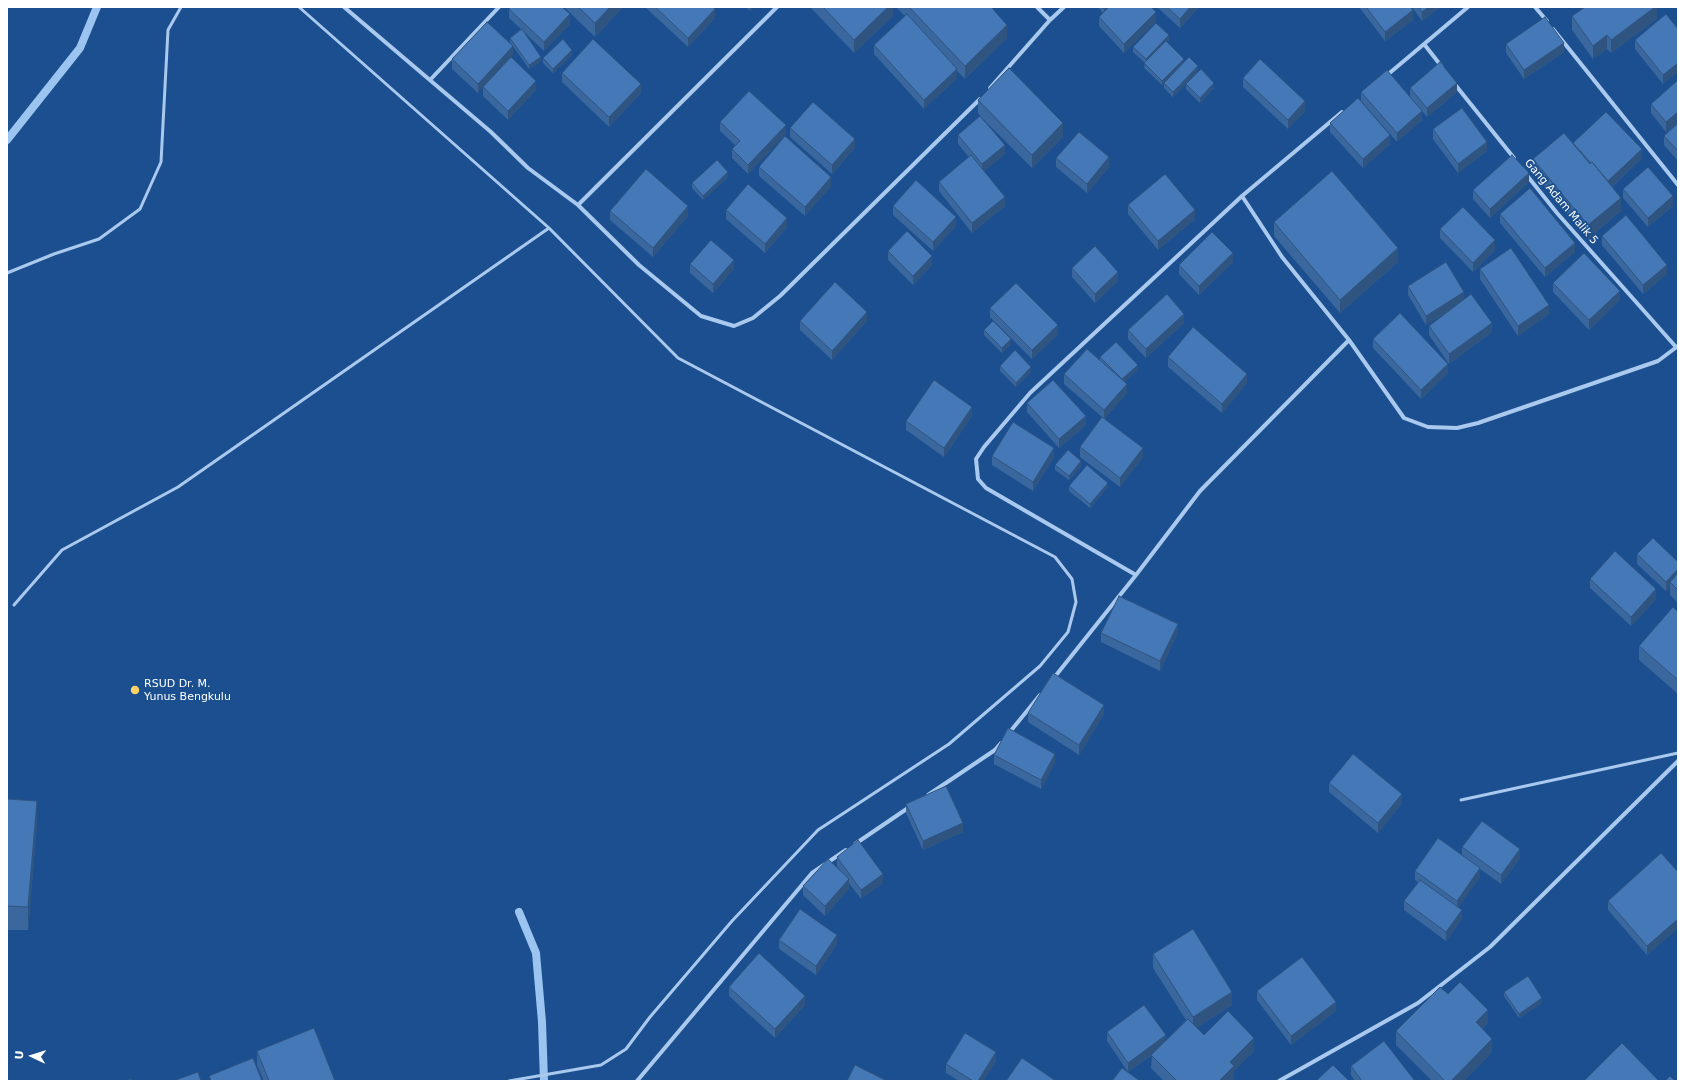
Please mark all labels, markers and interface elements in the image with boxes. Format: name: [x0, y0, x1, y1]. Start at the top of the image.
street label: Gang Adam Malik 5: [1521, 157, 1601, 247]
place label: RSUD Dr. M. Yunus Bengkulu: [144, 677, 231, 703]
marker: RSUD Dr. M. Yunus Bengkulu: [129, 684, 141, 696]
north arrow: [12, 1036, 52, 1076]
text: U: [13, 1050, 26, 1060]

